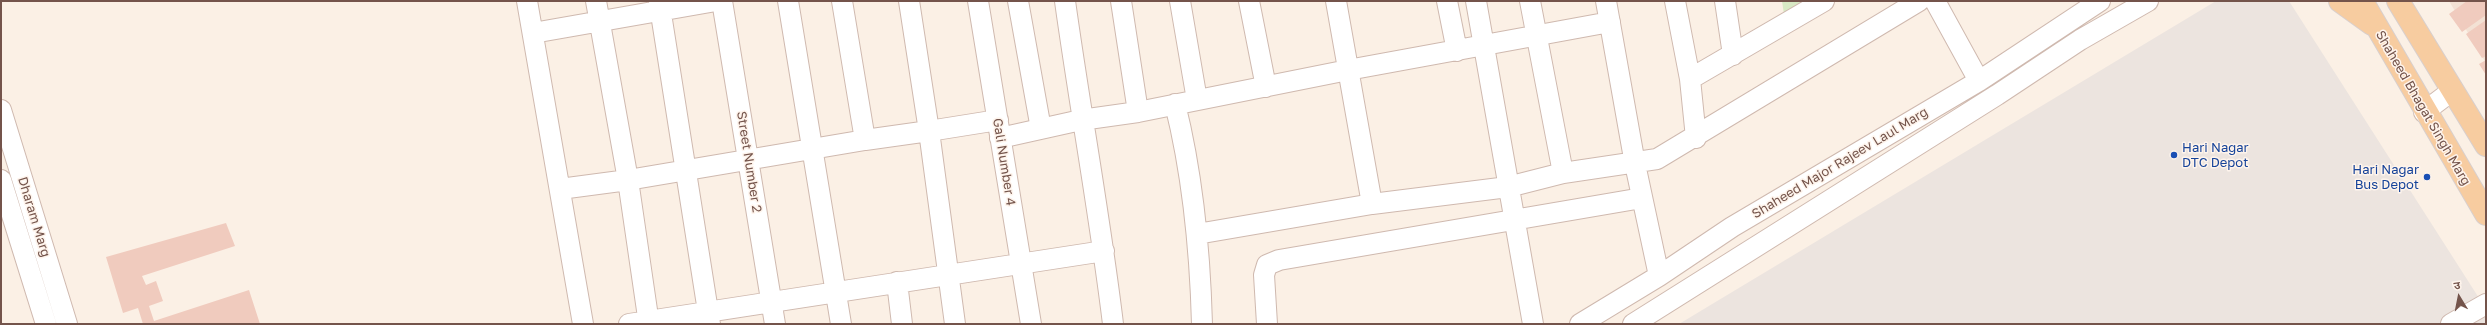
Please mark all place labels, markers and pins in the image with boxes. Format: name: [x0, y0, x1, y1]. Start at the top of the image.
place label: Hari Nagar DTC Depot: [2182, 140, 2249, 171]
marker: Hari Nagar DTC Depot: [2169, 150, 2179, 160]
place label: Hari Nagar Bus Depot: [2352, 162, 2419, 193]
marker: Hari Nagar Bus Depot: [2422, 172, 2432, 182]

